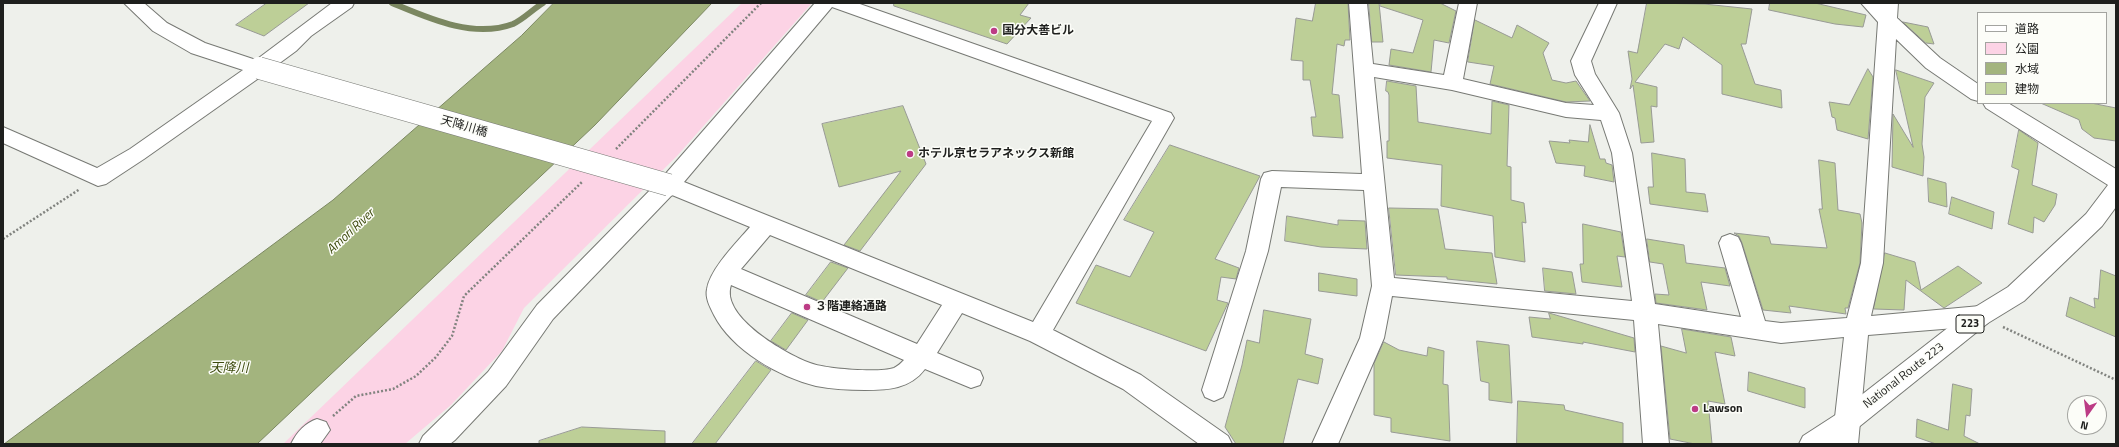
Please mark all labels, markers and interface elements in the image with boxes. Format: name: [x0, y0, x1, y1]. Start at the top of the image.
legend: [1977, 12, 2107, 104]
text: 道路: [2015, 19, 2039, 38]
place label: 国分大善ビル: [1002, 24, 1074, 38]
marker: 国分大善ビル: [989, 26, 999, 36]
text: 公園: [2015, 39, 2039, 58]
text: 水域: [2015, 59, 2039, 78]
text: 建物: [2015, 79, 2039, 98]
street label: 天降川橋: [439, 113, 489, 141]
place label: ホテル京セラアネックス新館: [918, 147, 1074, 161]
marker: ホテル京セラアネックス新館: [905, 149, 915, 159]
water label: Amori River: [324, 206, 378, 258]
place label: ３階連絡通路: [815, 300, 887, 314]
marker: ３階連絡通路: [802, 302, 812, 312]
road number: 223: [1956, 315, 1984, 333]
street label: National Route 223: [1861, 340, 1947, 412]
water label: 天降川: [210, 361, 248, 377]
north arrow: [2067, 395, 2107, 435]
place label: Lawson: [1703, 402, 1743, 416]
marker: Lawson: [1690, 404, 1700, 414]
text: N: [2079, 417, 2090, 434]

